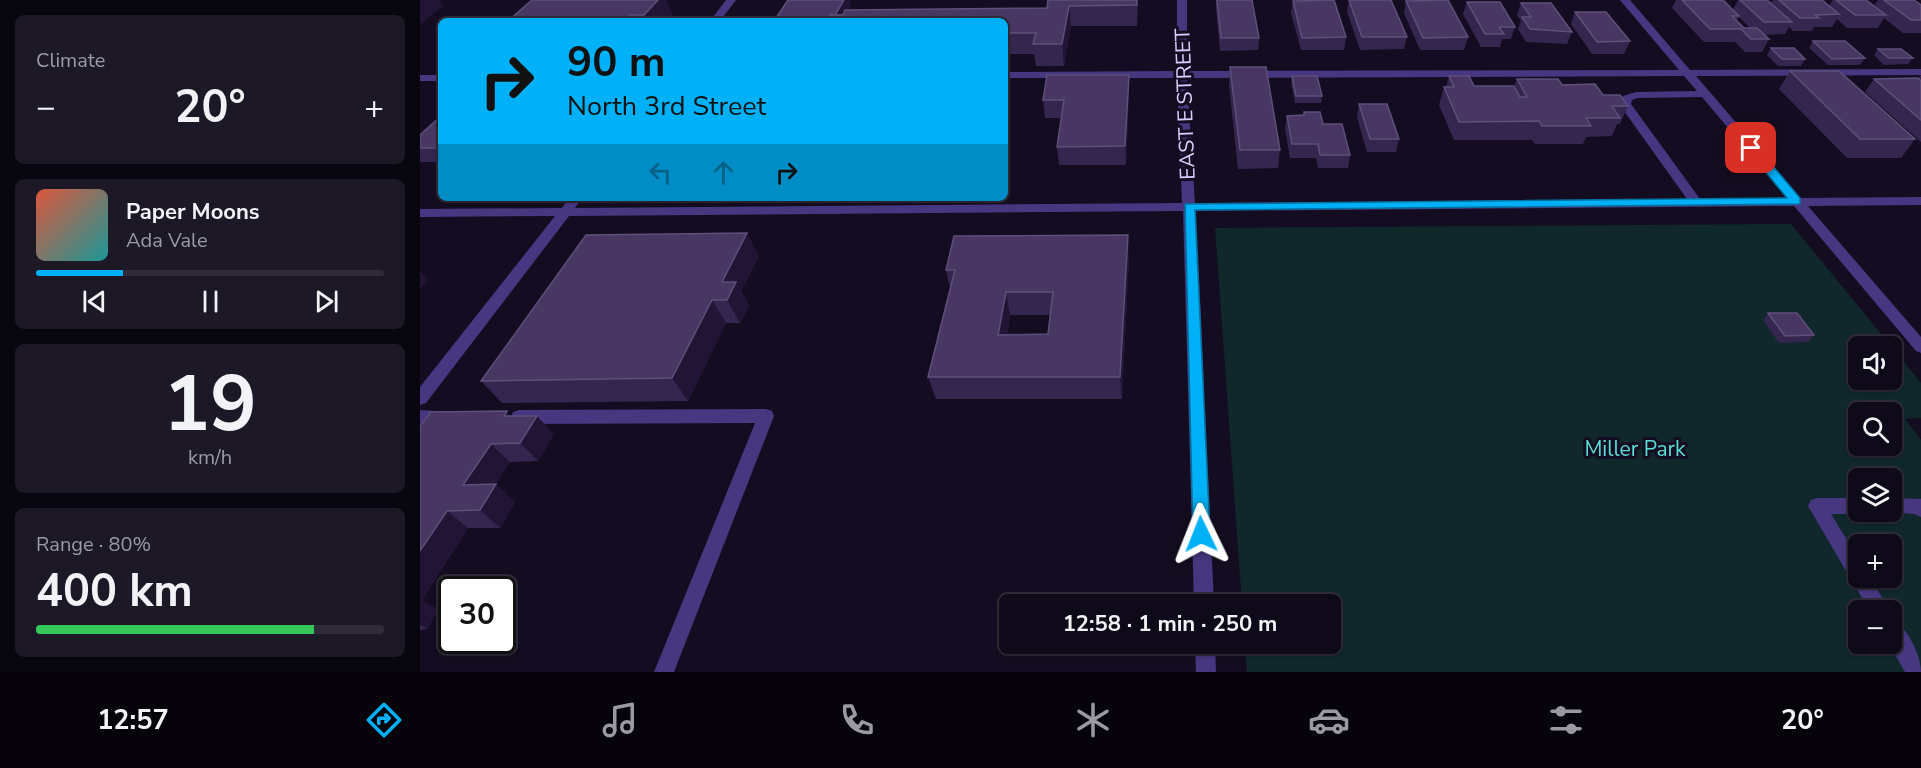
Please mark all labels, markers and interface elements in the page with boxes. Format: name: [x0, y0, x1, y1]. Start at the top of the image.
street label: EAST E STREET: [1168, 27, 1202, 180]
text: 90 m: [567, 34, 666, 91]
icon: right: [468, 42, 546, 120]
text: Climate: [36, 47, 105, 74]
text: 20°: [174, 77, 246, 138]
text: −: [36, 85, 56, 130]
text: +: [364, 85, 384, 130]
text: North 3rd Street: [567, 88, 766, 125]
pin: [1725, 122, 1776, 173]
icon: arrive: [1734, 131, 1767, 164]
icon: left: [644, 156, 677, 189]
icon: ahead: [707, 156, 740, 189]
icon: right: [770, 156, 803, 189]
text: Paper Moons: [126, 197, 260, 227]
text: Ada Vale: [126, 227, 208, 254]
icon: previous: [78, 285, 111, 318]
icon: pause: [194, 285, 227, 318]
icon: next: [310, 285, 343, 318]
map controls: [1848, 336, 1902, 654]
button: sound: [1848, 336, 1902, 390]
text: 19: [163, 351, 257, 458]
button: search: [1848, 402, 1902, 456]
park label: Miller Park: [1584, 435, 1686, 463]
text: km/h: [188, 444, 232, 471]
button: layers: [1848, 468, 1902, 522]
position arrow: [1169, 502, 1233, 566]
text: Range · 80%: [36, 531, 151, 558]
button: +: [1848, 534, 1902, 588]
text: 400 km: [36, 561, 193, 622]
speed limit sign: 30: [438, 576, 516, 654]
button: −: [1848, 600, 1902, 654]
text: 12:58 · 1 min · 250 m: [1063, 609, 1277, 639]
icon: directions: [363, 699, 405, 741]
icon: music: [599, 699, 641, 741]
icon: phone: [836, 699, 878, 741]
icon: climate: [1072, 699, 1114, 741]
icon: car: [1308, 699, 1350, 741]
icon: filters: [1545, 699, 1587, 741]
text: 12:57: [97, 702, 169, 739]
text: 20°: [1781, 702, 1824, 739]

